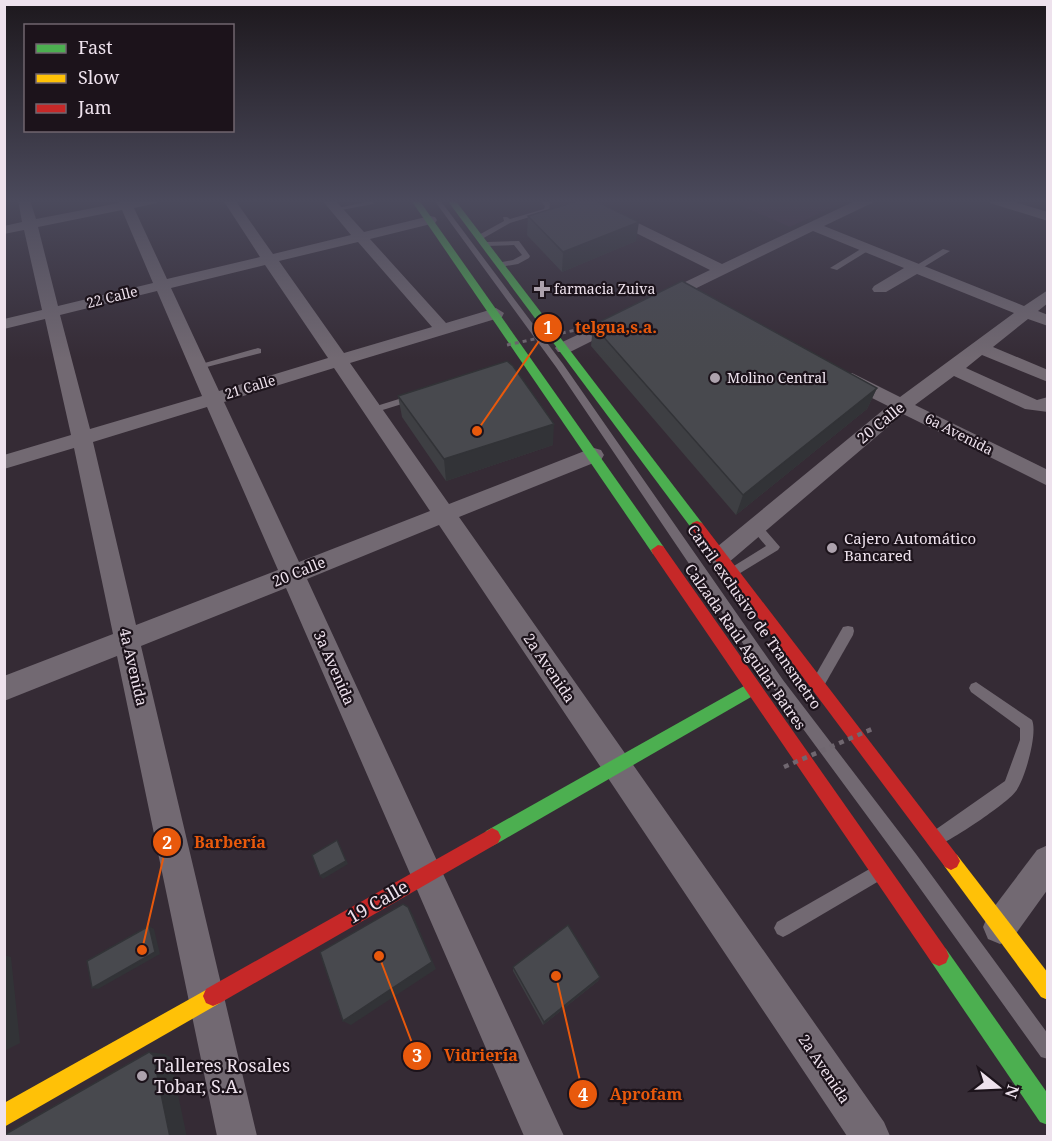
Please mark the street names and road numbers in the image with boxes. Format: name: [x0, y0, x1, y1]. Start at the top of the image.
street label: 22 Calle: [84, 281, 139, 312]
street label: 21 Calle: [222, 370, 277, 403]
street label: 20 Calle: [852, 397, 908, 448]
street label: 6a Avenida: [922, 408, 997, 459]
street label: Carril exclusivo de Transmetro: [683, 520, 826, 713]
street label: 20 Calle: [269, 551, 328, 591]
street label: Calzada Raúl Aguilar Batres: [681, 559, 811, 734]
street label: 4a Avenida: [115, 626, 153, 708]
street label: 3a Avenida: [310, 627, 360, 708]
street label: 2a Avenida: [519, 629, 580, 706]
street label: 19 Calle: [343, 874, 412, 928]
street label: 2a Avenida: [794, 1030, 855, 1107]

